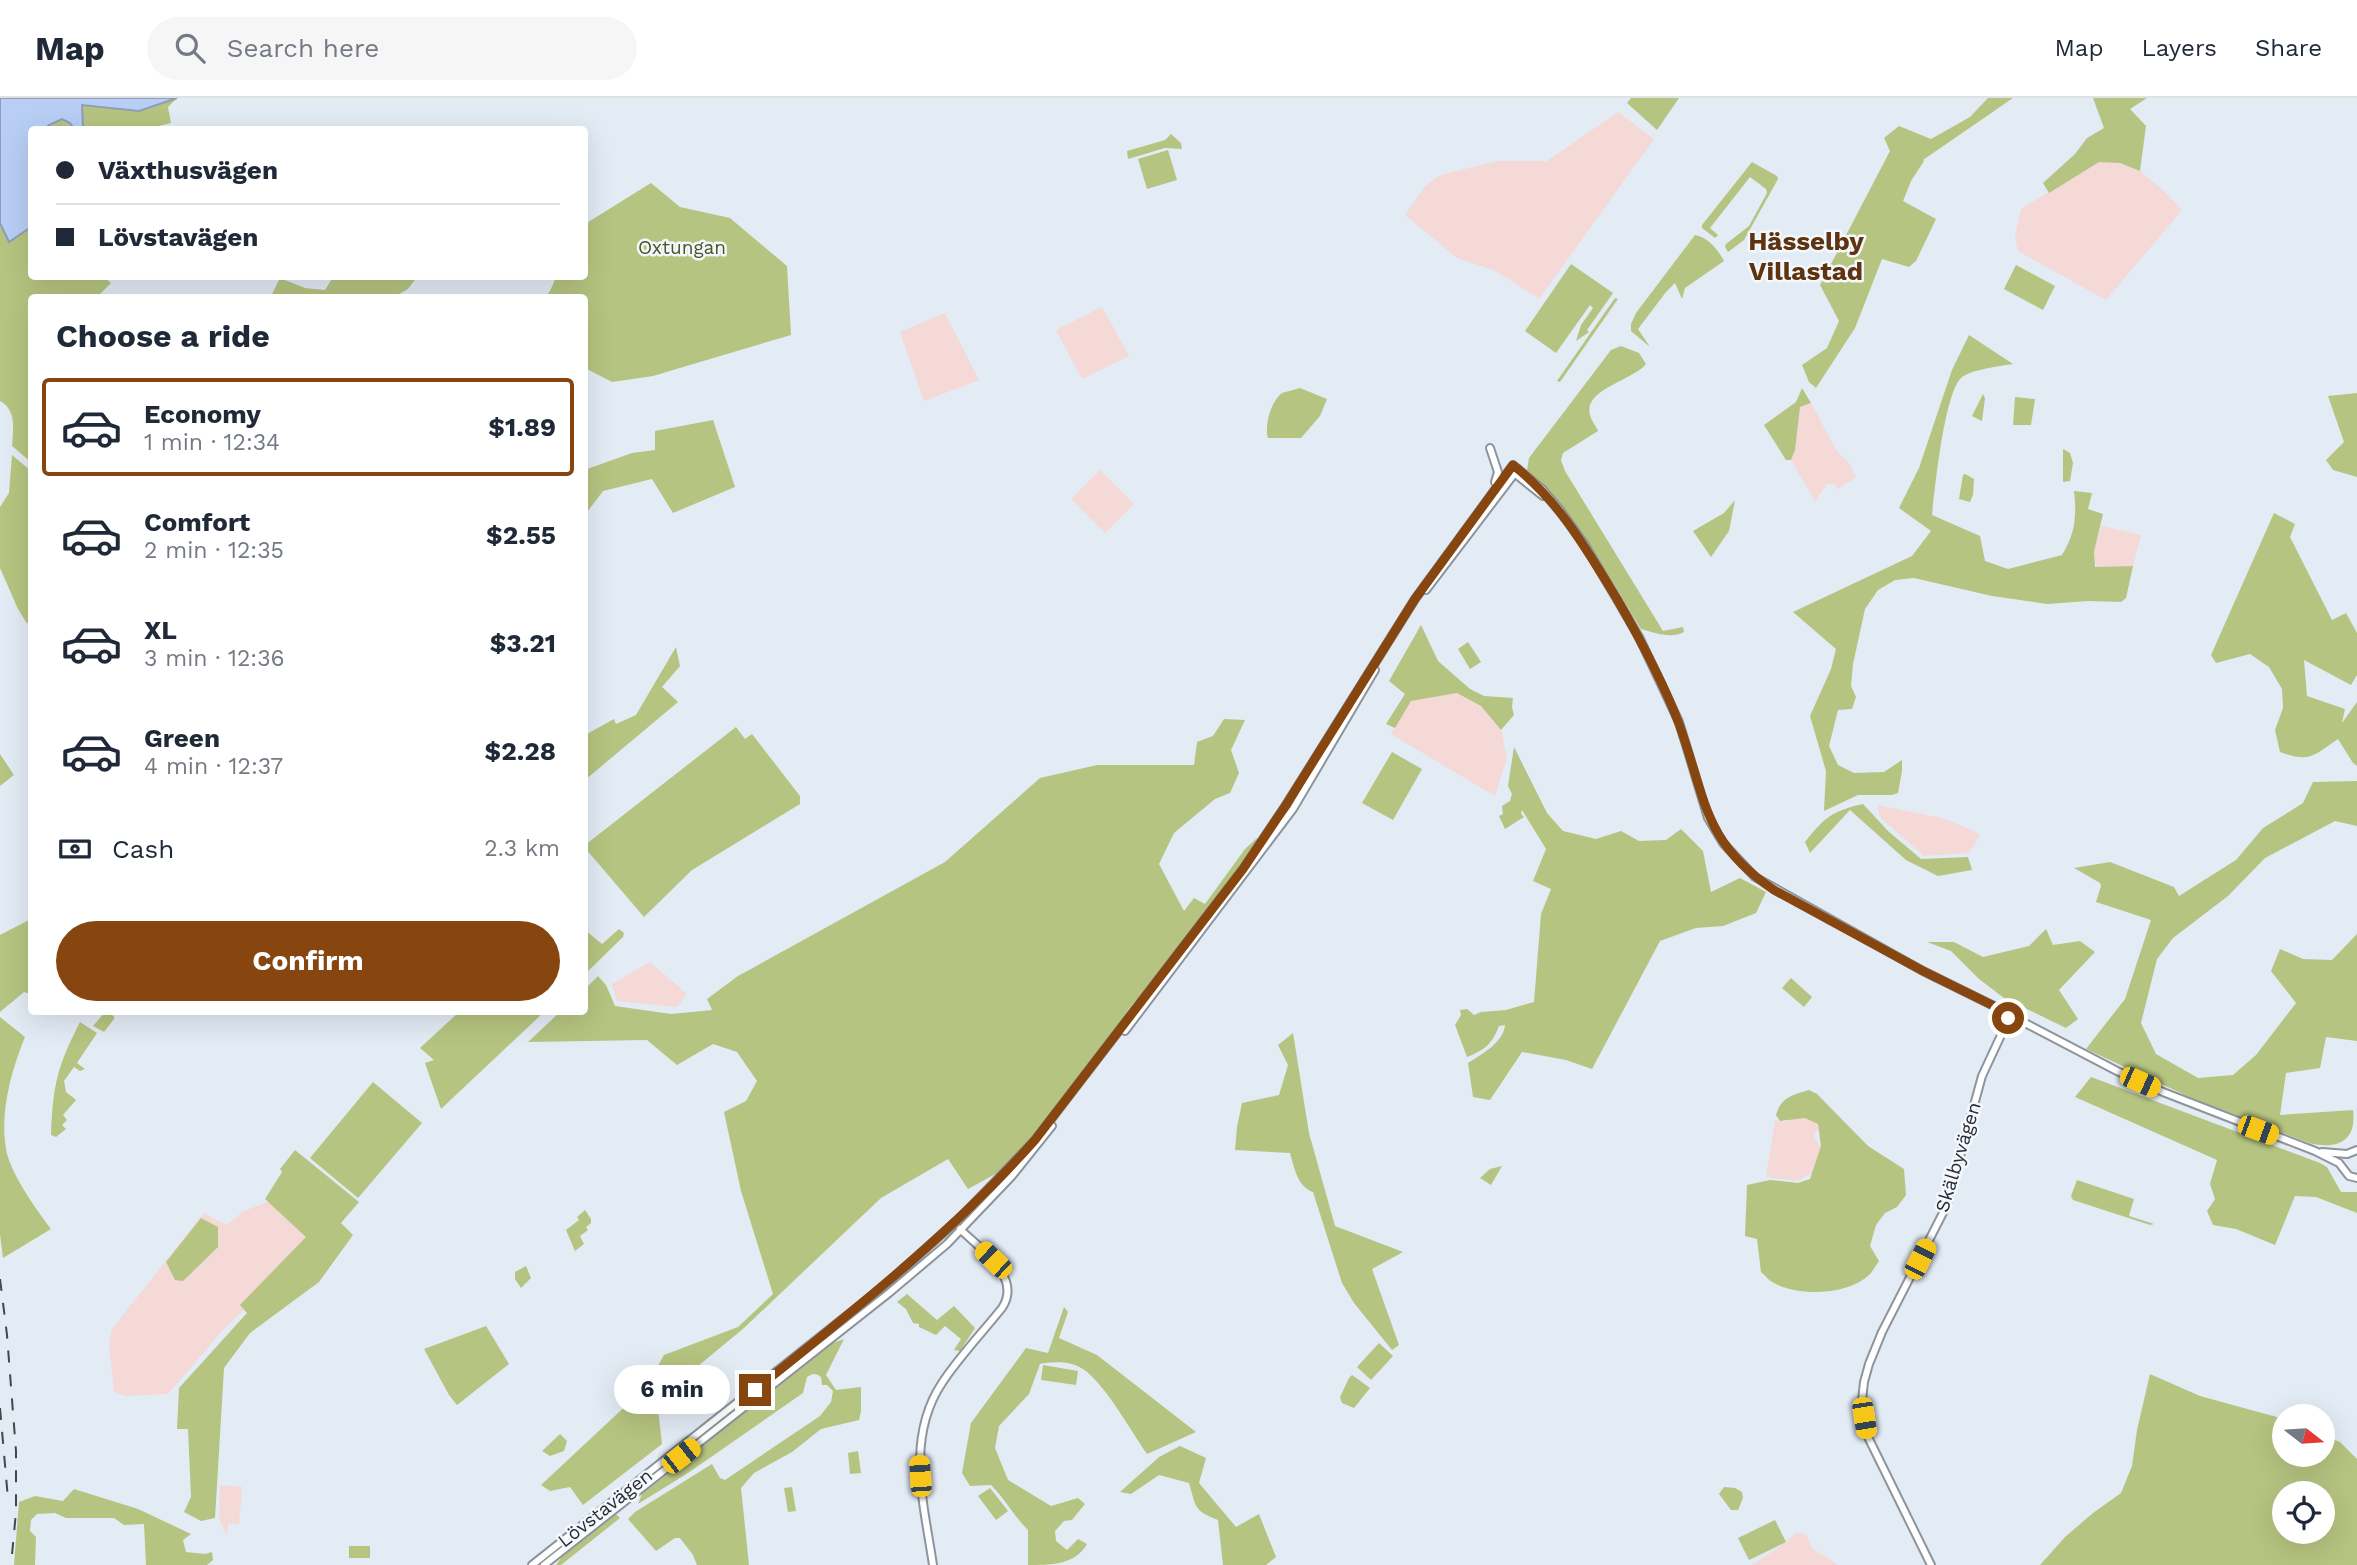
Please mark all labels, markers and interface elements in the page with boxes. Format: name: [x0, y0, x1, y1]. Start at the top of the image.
search box: [147, 17, 637, 80]
text: Map: [35, 29, 105, 68]
icon: search: [171, 29, 209, 67]
text: Search here: [227, 33, 379, 63]
text: Map: [2055, 34, 2103, 62]
text: Layers: [2141, 34, 2217, 62]
text: Share: [2255, 34, 2322, 62]
text: Växthusvägen: [98, 155, 278, 185]
text: Lövstavägen: [98, 222, 258, 252]
district label: Hässelby Villastad: [1748, 226, 1864, 286]
park label: Oxtungan: [638, 236, 726, 259]
text: Choose a ride: [56, 317, 270, 355]
icon: car: [60, 396, 123, 459]
text: Economy: [144, 399, 261, 429]
text: $1.89: [488, 412, 556, 442]
text: 1 min · 12:34: [144, 429, 280, 456]
icon: car: [60, 504, 123, 567]
text: Comfort: [144, 507, 250, 537]
text: $2.55: [486, 520, 556, 550]
text: 2 min · 12:35: [144, 537, 284, 564]
icon: car: [60, 612, 123, 675]
text: XL: [144, 615, 177, 645]
text: $3.21: [490, 628, 556, 658]
text: 3 min · 12:36: [144, 645, 285, 672]
icon: car: [60, 720, 123, 783]
text: Green: [144, 723, 220, 753]
text: $2.28: [484, 736, 556, 766]
text: 4 min · 12:37: [144, 753, 283, 780]
icon: cash: [56, 830, 94, 868]
text: Cash: [112, 834, 174, 864]
text: 2.3 km: [484, 835, 560, 862]
button: Confirm: [56, 921, 560, 1001]
route start: [1992, 1002, 2024, 1034]
car: [2117, 1064, 2164, 1100]
street label: Skälbyvägen: [1930, 1099, 1986, 1215]
car: [2235, 1113, 2282, 1147]
car: [1902, 1236, 1939, 1282]
car: [971, 1238, 1016, 1282]
callout: 6 min: [615, 1366, 730, 1414]
route end: [739, 1374, 771, 1406]
text: 6 min: [640, 1376, 704, 1403]
car: [1851, 1396, 1878, 1440]
north arrow: [2272, 1404, 2334, 1466]
map controls: [2272, 1404, 2335, 1544]
car: [658, 1435, 705, 1477]
car: [909, 1454, 932, 1498]
street label: Lövstavägen: [553, 1464, 657, 1552]
button: locate: [2272, 1481, 2335, 1544]

